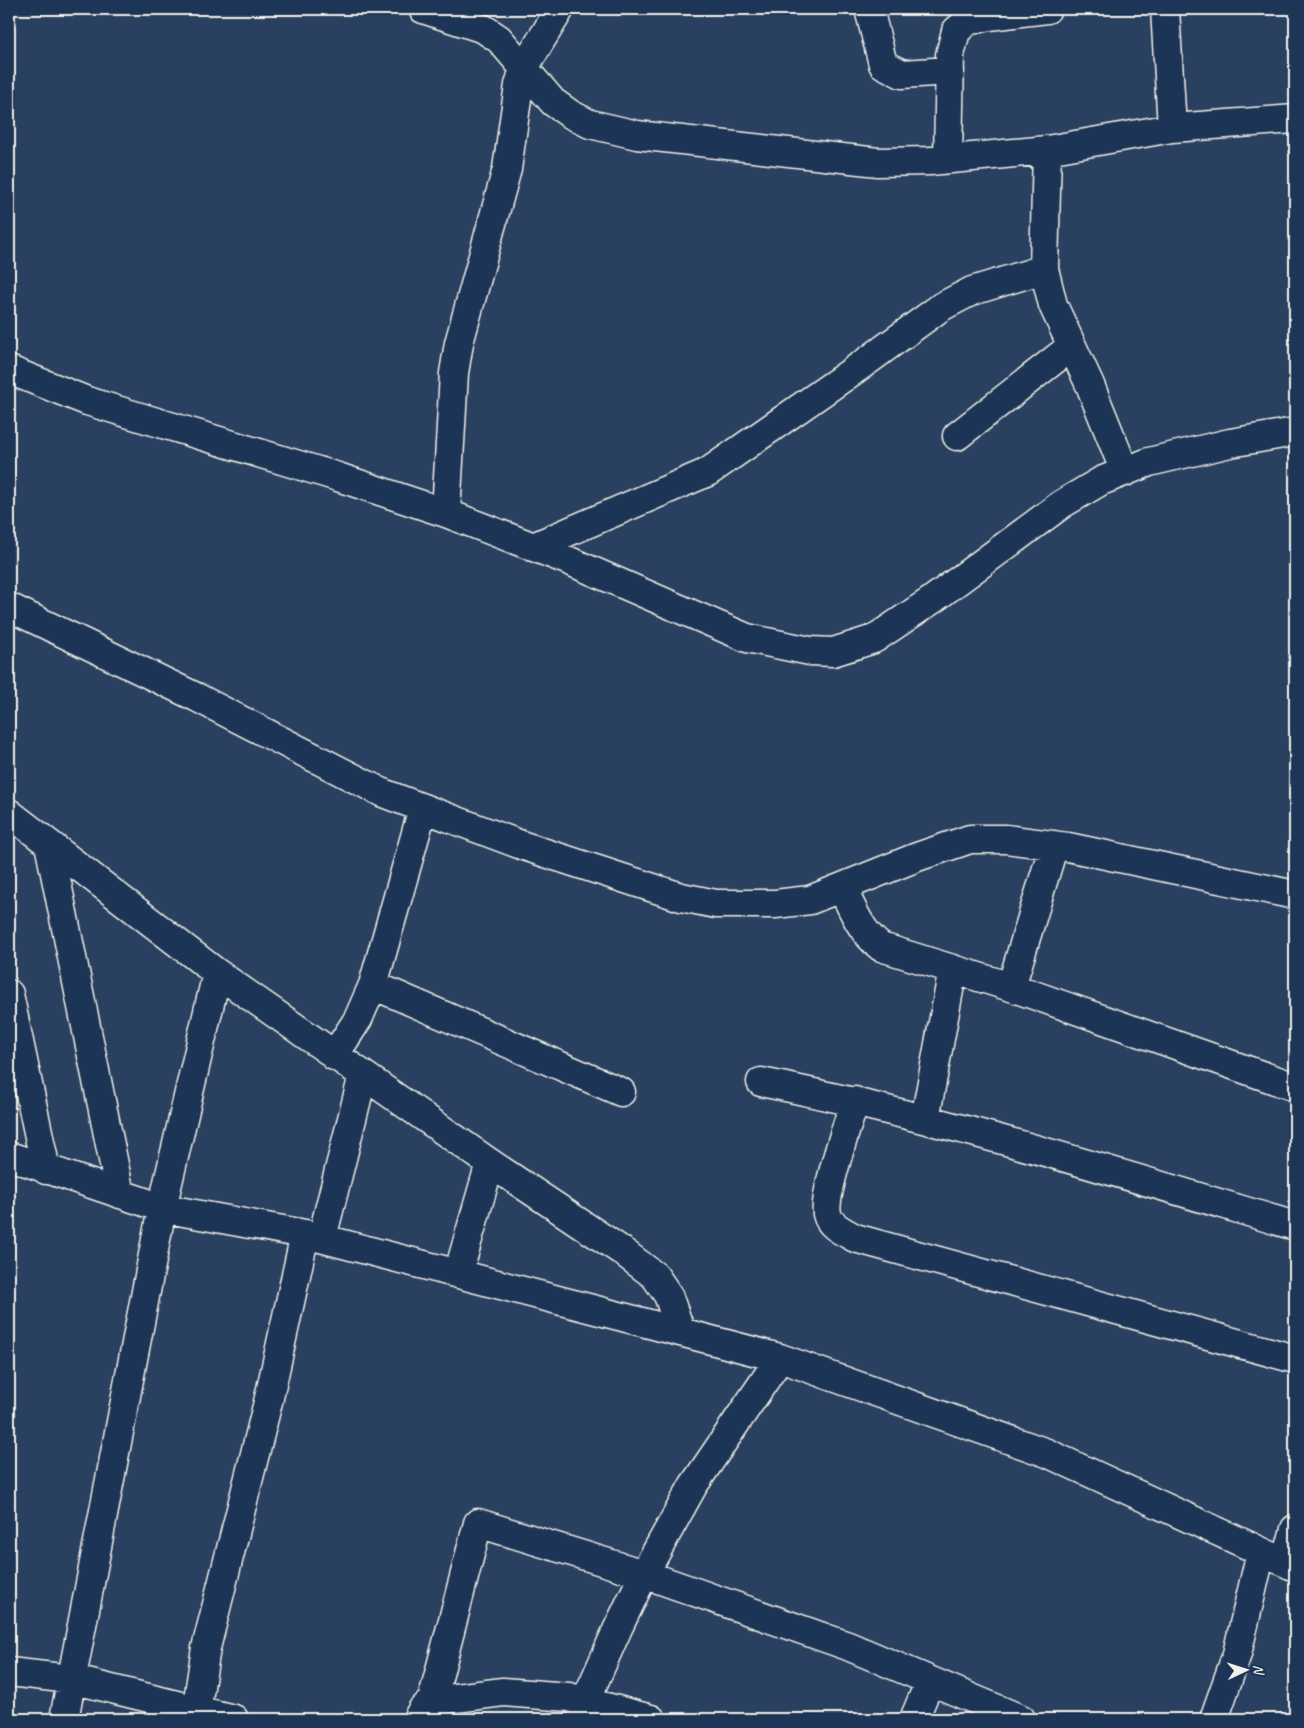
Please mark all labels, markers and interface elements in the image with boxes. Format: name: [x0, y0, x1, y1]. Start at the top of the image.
north arrow: [1222, 1646, 1272, 1696]
text: N: [1250, 1664, 1267, 1676]

